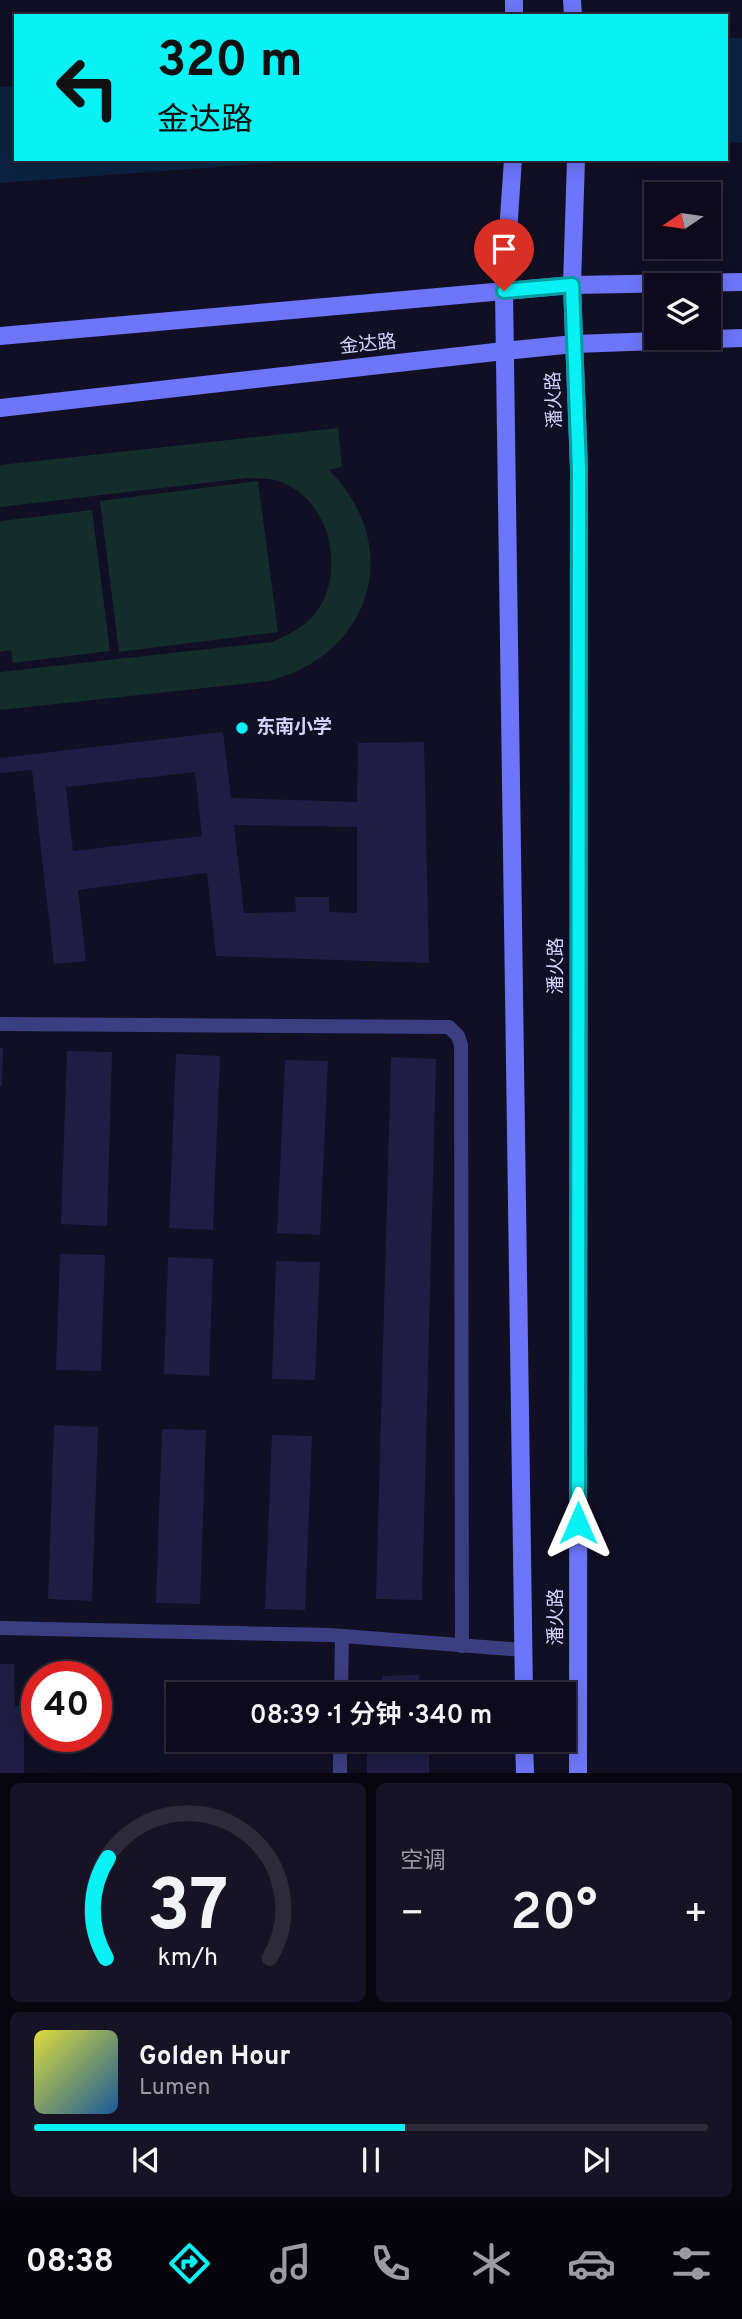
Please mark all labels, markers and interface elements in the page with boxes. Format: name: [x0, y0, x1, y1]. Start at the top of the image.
text: 320 m: [157, 32, 303, 94]
icon: left: [42, 42, 133, 133]
text: 金达路: [157, 102, 253, 142]
north arrow: [644, 182, 721, 259]
map controls: [644, 182, 721, 350]
pin: [474, 219, 534, 291]
icon: arrive: [485, 230, 523, 268]
button: layers: [644, 273, 721, 350]
street label: 金达路: [338, 330, 398, 360]
street label: 潘火路: [542, 371, 568, 429]
place label: 东南小学: [256, 716, 332, 740]
marker: 东南小学: [234, 720, 250, 736]
street label: 潘火路: [545, 937, 569, 995]
position arrow: [541, 1486, 615, 1560]
street label: 潘火路: [545, 1588, 569, 1646]
speed limit sign: 40: [21, 1661, 112, 1752]
text: 08:39 · 1 分钟 · 340 m: [250, 1700, 492, 1733]
text: 空调: [400, 1848, 446, 1877]
text: 37: [147, 1865, 229, 1957]
text: 20°: [510, 1882, 598, 1948]
text: −: [400, 1891, 425, 1940]
text: +: [683, 1891, 708, 1940]
text: km/h: [158, 1943, 218, 1975]
text: Golden Hour: [139, 2041, 290, 2074]
text: Lumen: [139, 2074, 210, 2103]
icon: previous: [127, 2141, 165, 2179]
icon: pause: [352, 2141, 390, 2179]
icon: next: [577, 2141, 615, 2179]
icon: directions: [165, 2239, 214, 2288]
icon: music: [266, 2239, 315, 2288]
icon: phone: [366, 2239, 415, 2288]
icon: climate: [467, 2239, 516, 2288]
icon: car: [567, 2239, 616, 2288]
icon: filters: [667, 2239, 716, 2288]
text: 08:38: [26, 2243, 114, 2283]

